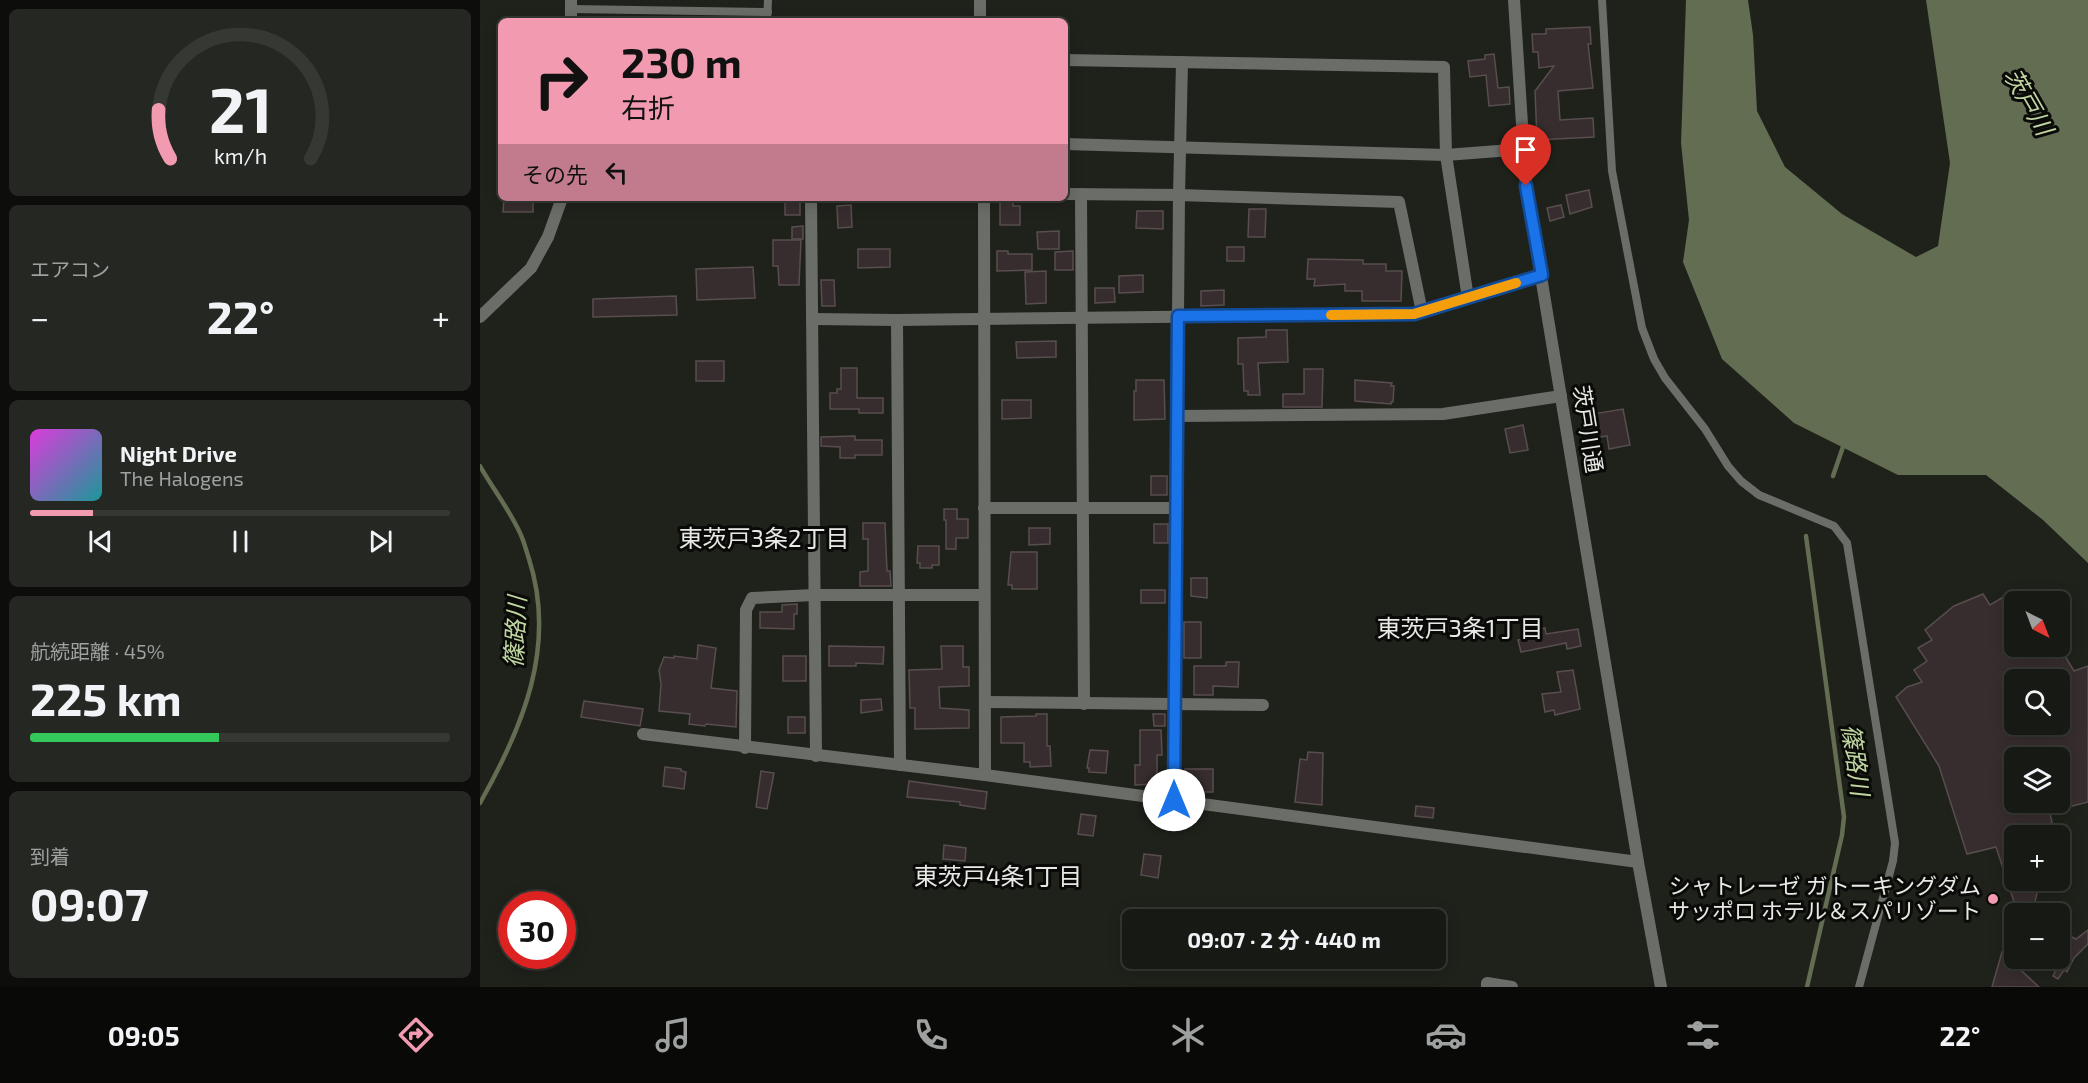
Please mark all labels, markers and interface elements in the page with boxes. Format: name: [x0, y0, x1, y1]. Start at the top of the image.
text: 230 m: [621, 36, 742, 86]
icon: right: [522, 42, 600, 120]
water label: 茨戸川: [1999, 63, 2061, 142]
text: 21: [208, 71, 272, 146]
text: 右折: [621, 91, 675, 123]
pin: [1500, 124, 1551, 186]
icon: arrive: [1509, 133, 1542, 166]
text: km/h: [213, 144, 267, 169]
icon: left: [600, 156, 633, 189]
text: その先: [522, 161, 588, 187]
text: エアコン: [30, 257, 110, 281]
text: 22°: [207, 289, 274, 343]
text: −: [30, 297, 49, 337]
text: +: [432, 297, 450, 337]
street label: 茨戸川通: [1569, 383, 1609, 474]
text: Night Drive: [120, 440, 237, 466]
text: The Halogens: [120, 466, 244, 490]
district label: 東茨戸3条2丁目: [679, 523, 849, 552]
icon: previous: [84, 525, 117, 558]
icon: pause: [224, 525, 257, 558]
icon: next: [364, 525, 397, 558]
north arrow: [2004, 591, 2070, 657]
map controls: [2004, 591, 2070, 969]
water label: 篠路川: [498, 592, 531, 669]
district label: 東茨戸3条1丁目: [1377, 613, 1543, 642]
text: 航続距離 · 45%: [30, 639, 165, 663]
button: search: [2004, 669, 2070, 735]
text: 225 km: [30, 671, 182, 725]
water label: 篠路川: [1837, 722, 1876, 800]
button: layers: [2004, 747, 2070, 813]
position arrow: [1142, 768, 1206, 832]
button: +: [2004, 825, 2070, 891]
text: 到着: [30, 844, 70, 868]
district label: 東茨戸4条1丁目: [914, 861, 1082, 890]
place label: シャトレーゼ ガトーキングダム サッポロ ホテル＆スパリゾート: [1668, 872, 1981, 923]
text: 09:07: [30, 876, 149, 930]
speed limit sign: 30: [498, 891, 576, 969]
marker: シャトレーゼ ガトーキングダム サッポロ ホテル＆スパリゾート: [1986, 892, 2000, 906]
button: −: [2004, 903, 2070, 969]
text: 09:07 · 2 分 · 440 m: [1187, 926, 1381, 952]
icon: directions: [395, 1014, 437, 1056]
icon: music: [652, 1014, 694, 1056]
icon: phone: [910, 1014, 952, 1056]
icon: climate: [1167, 1014, 1209, 1056]
icon: car: [1425, 1014, 1467, 1056]
icon: filters: [1682, 1014, 1724, 1056]
text: 09:05: [108, 1019, 180, 1051]
text: 22°: [1940, 1019, 1980, 1051]

